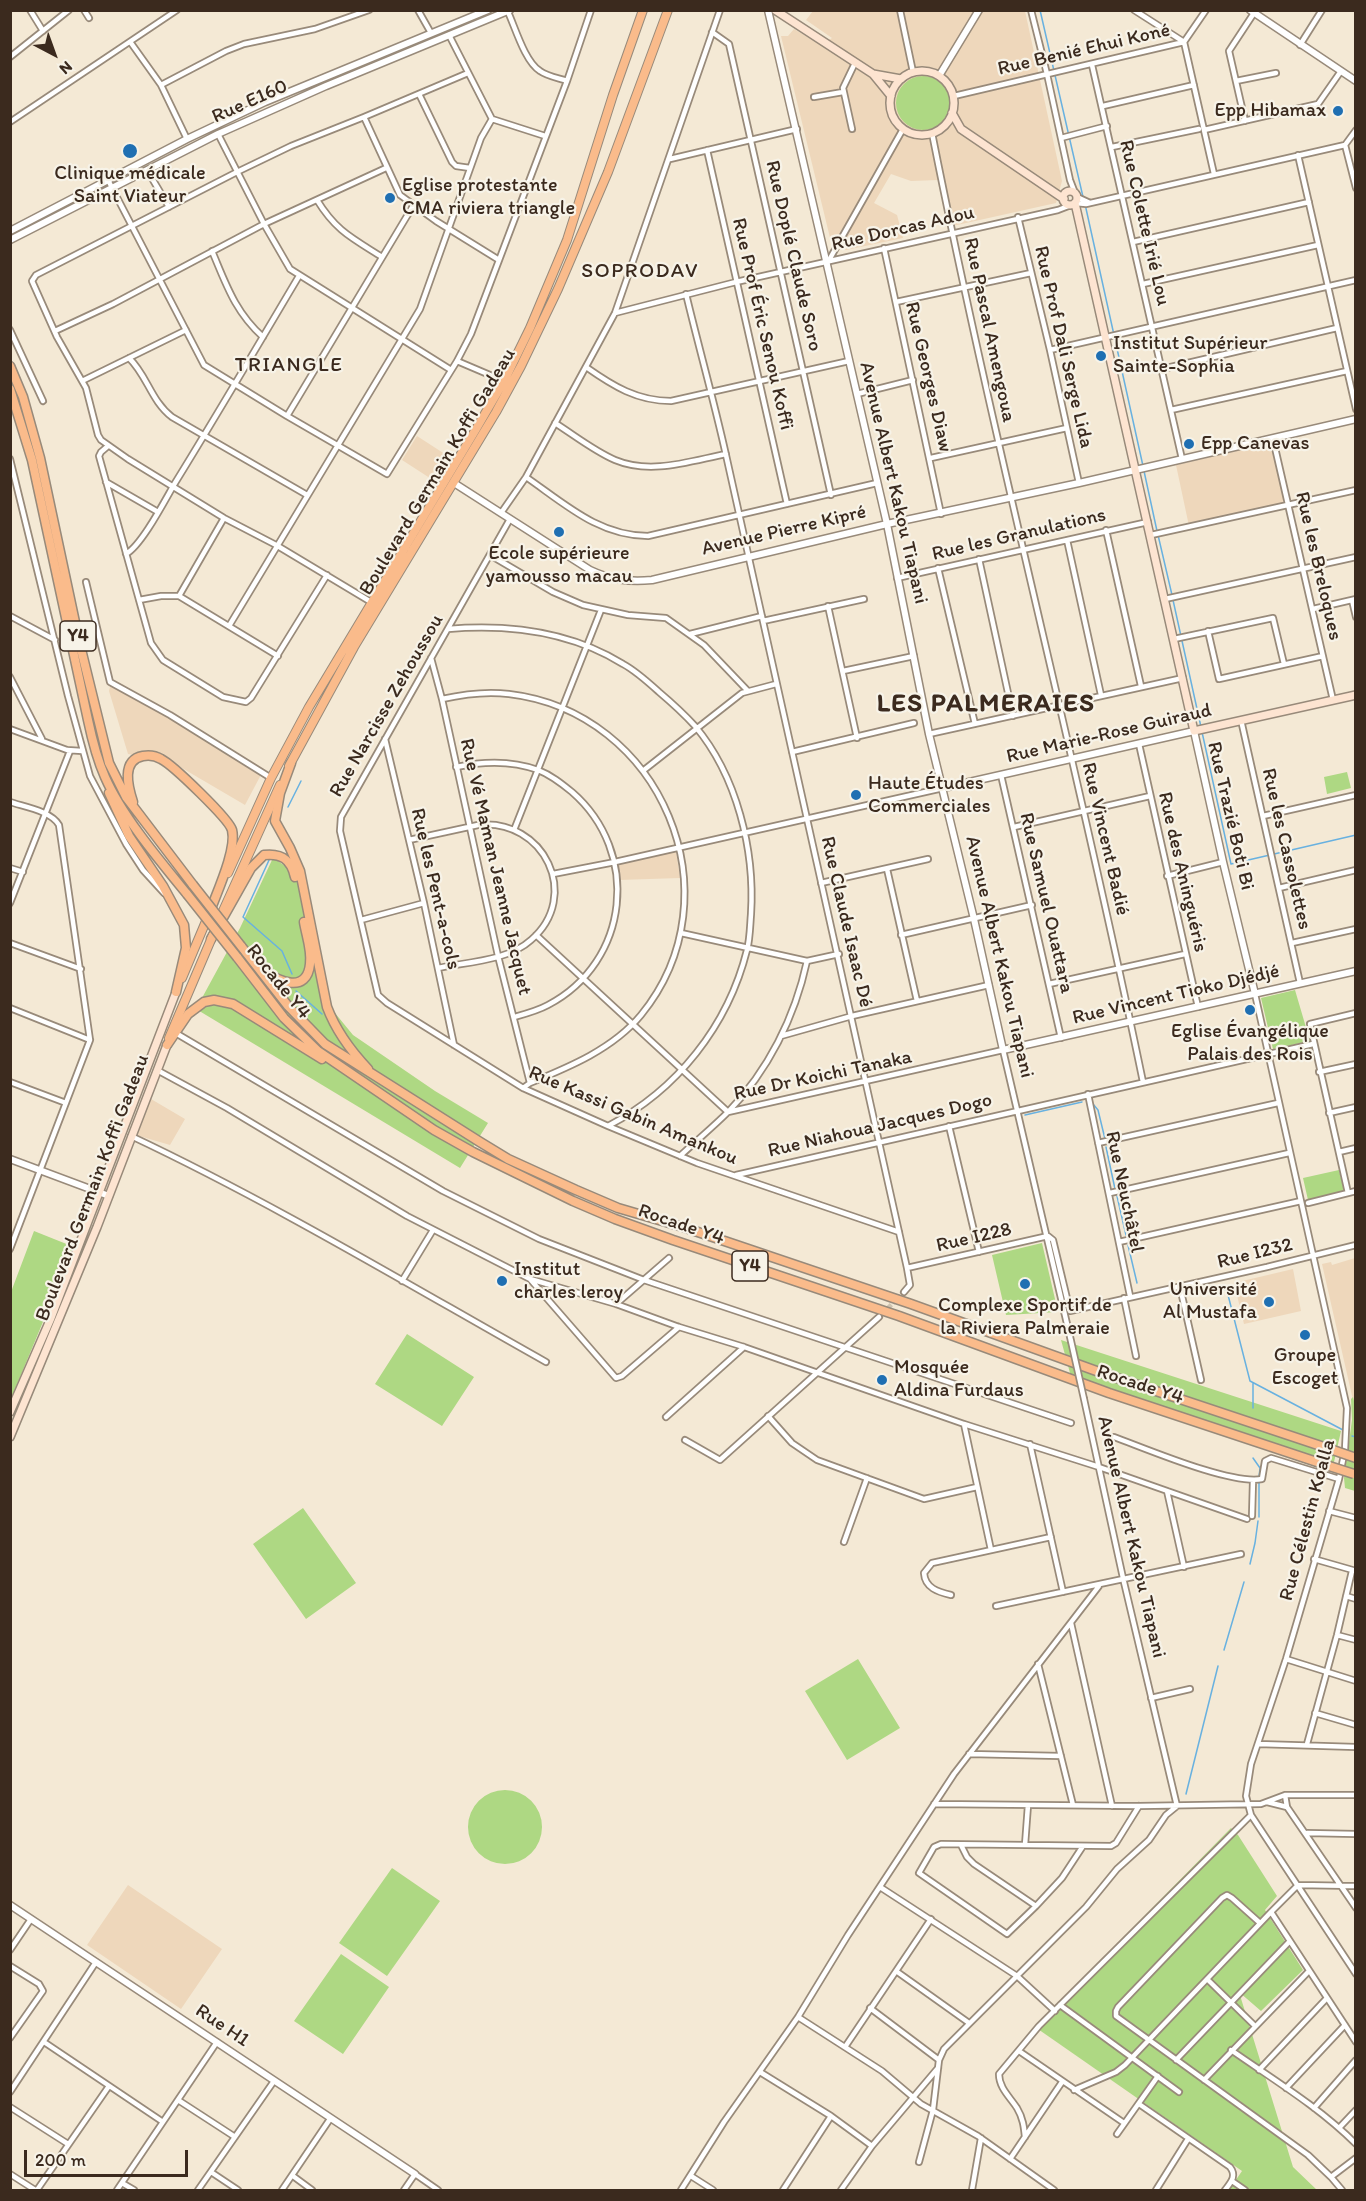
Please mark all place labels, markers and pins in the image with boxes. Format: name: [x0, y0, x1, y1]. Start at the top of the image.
place label: Epp Hibamax: [1215, 99, 1326, 123]
marker: Epp Hibamax: [1331, 104, 1345, 118]
marker: Clinique médicale Saint Viateur: [121, 142, 139, 160]
place label: Clinique médicale Saint Viateur: [54, 162, 206, 209]
place label: Eglise protestante CMA riviera triangle: [402, 174, 575, 221]
marker: Eglise protestante CMA riviera triangle: [383, 191, 397, 205]
place label: Institut Supérieur Sainte-Sophia: [1113, 332, 1267, 379]
marker: Institut Supérieur Sainte-Sophia: [1094, 349, 1108, 363]
place label: Epp Canevas: [1201, 432, 1310, 456]
marker: Epp Canevas: [1182, 437, 1196, 451]
marker: Ecole supérieure yamousso macau: [552, 525, 566, 539]
place label: Ecole supérieure yamousso macau: [485, 542, 633, 589]
place label: Haute Études Commerciales: [868, 772, 990, 819]
marker: Haute Études Commerciales: [849, 788, 863, 802]
marker: Eglise Évangélique Palais des Rois: [1243, 1003, 1257, 1017]
place label: Eglise Évangélique Palais des Rois: [1171, 1020, 1329, 1067]
place label: Institut charles leroy: [514, 1258, 623, 1305]
marker: Institut charles leroy: [495, 1274, 509, 1288]
marker: Complexe Sportif de la Riviera Palmeraie: [1018, 1277, 1032, 1291]
place label: Université Al Mustafa: [1163, 1278, 1257, 1325]
place label: Complexe Sportif de la Riviera Palmeraie: [938, 1294, 1112, 1341]
marker: Université Al Mustafa: [1262, 1295, 1276, 1309]
marker: Groupe Escoget: [1298, 1328, 1312, 1342]
place label: Groupe Escoget: [1272, 1344, 1338, 1391]
place label: Mosquée Aldina Furdaus: [894, 1356, 1024, 1403]
marker: Mosquée Aldina Furdaus: [875, 1373, 889, 1387]

